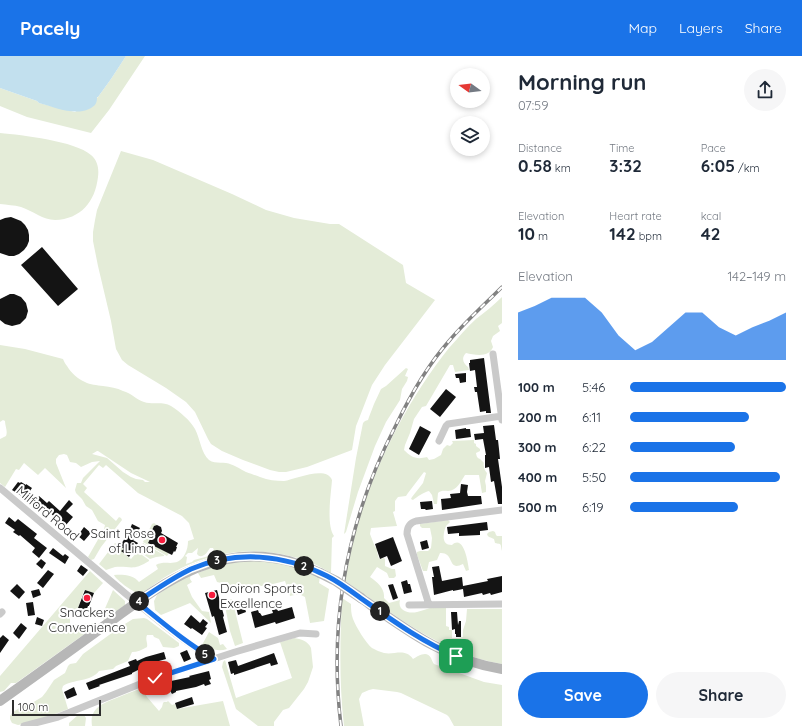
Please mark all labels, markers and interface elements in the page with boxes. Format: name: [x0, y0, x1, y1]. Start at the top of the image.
text: Pacely: [20, 16, 80, 40]
text: Map: [628, 19, 657, 37]
text: Layers: [679, 19, 723, 37]
text: Share: [745, 19, 782, 37]
north arrow: [450, 68, 490, 108]
map controls: [450, 68, 490, 156]
text: Morning run: [518, 68, 646, 96]
button: share: [744, 69, 786, 111]
text: 07:59: [518, 97, 548, 113]
button: layers: [450, 116, 490, 156]
text: Distance: [518, 141, 562, 155]
text: Time: [609, 141, 635, 155]
text: Pace: [701, 141, 726, 155]
text: 0.58: [518, 155, 552, 176]
text: 3:32: [609, 155, 642, 176]
text: 6:05: [701, 155, 735, 176]
text: km: [552, 161, 571, 175]
text: /km: [735, 161, 760, 175]
text: Elevation: [518, 209, 564, 223]
text: Heart rate: [609, 209, 662, 223]
text: kcal: [701, 209, 721, 223]
text: 10: [518, 223, 535, 244]
text: 142: [609, 223, 636, 244]
text: 42: [701, 223, 720, 244]
text: m: [535, 229, 548, 243]
text: bpm: [636, 229, 662, 243]
text: Elevation: [518, 268, 573, 284]
text: 142–149 m: [727, 268, 786, 284]
text: 100 m: [518, 379, 555, 395]
text: 5:46: [582, 379, 605, 395]
text: 200 m: [518, 409, 557, 425]
text: 6:11: [582, 409, 601, 425]
text: 300 m: [518, 439, 557, 455]
text: 6:22: [582, 439, 606, 455]
text: 400 m: [518, 469, 557, 485]
text: 5:50: [582, 469, 606, 485]
street label: Milford Road: [13, 482, 83, 544]
text: 500 m: [518, 499, 557, 515]
text: 6:19: [582, 499, 604, 515]
place label: Saint Rose of Lima: [91, 525, 154, 556]
marker: Saint Rose of Lima: [157, 535, 167, 545]
pin: 3: [207, 550, 227, 570]
text: 3: [214, 553, 220, 567]
pin: 2: [294, 556, 314, 576]
text: 2: [301, 559, 307, 573]
place label: Doiron Sports Excellence: [220, 580, 303, 611]
marker: Doiron Sports Excellence: [207, 590, 217, 600]
pin: 4: [129, 591, 149, 611]
marker: Snackers Convenience: [82, 593, 92, 603]
text: 4: [136, 594, 142, 608]
pin: 1: [370, 601, 390, 621]
place label: Snackers Convenience: [48, 604, 126, 635]
text: 1: [378, 604, 382, 618]
pin: [439, 639, 473, 673]
pin: 5: [195, 644, 215, 664]
icon: arrive: [445, 645, 467, 667]
text: 5: [202, 647, 208, 661]
pin: [138, 661, 172, 695]
icon: check: [144, 667, 166, 689]
button: Save: [518, 672, 648, 718]
button: Share: [656, 672, 786, 718]
scale bar: [12, 698, 101, 717]
text: 100 m: [18, 700, 48, 714]

